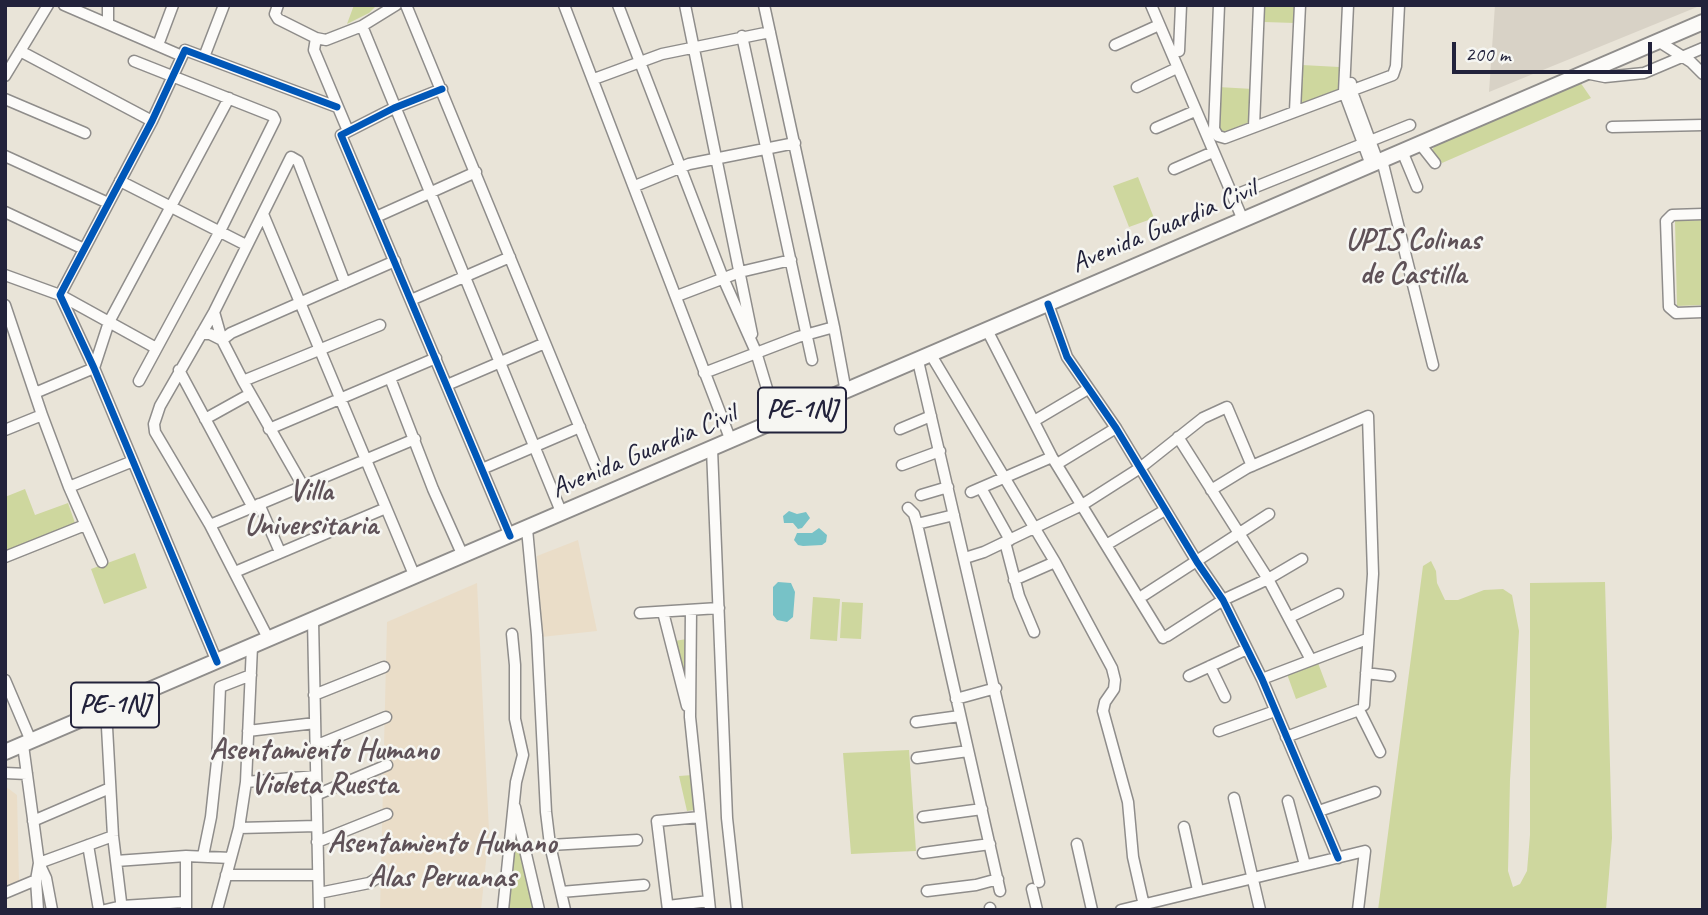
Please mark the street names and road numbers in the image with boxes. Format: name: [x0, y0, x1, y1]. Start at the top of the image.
street label: Avenida Guardia Civil: [1066, 173, 1262, 281]
road number: PE-1NJ: [758, 388, 846, 432]
street label: Avenida Guardia Civil: [546, 398, 742, 506]
road number: PE-1NJ: [71, 682, 159, 727]

